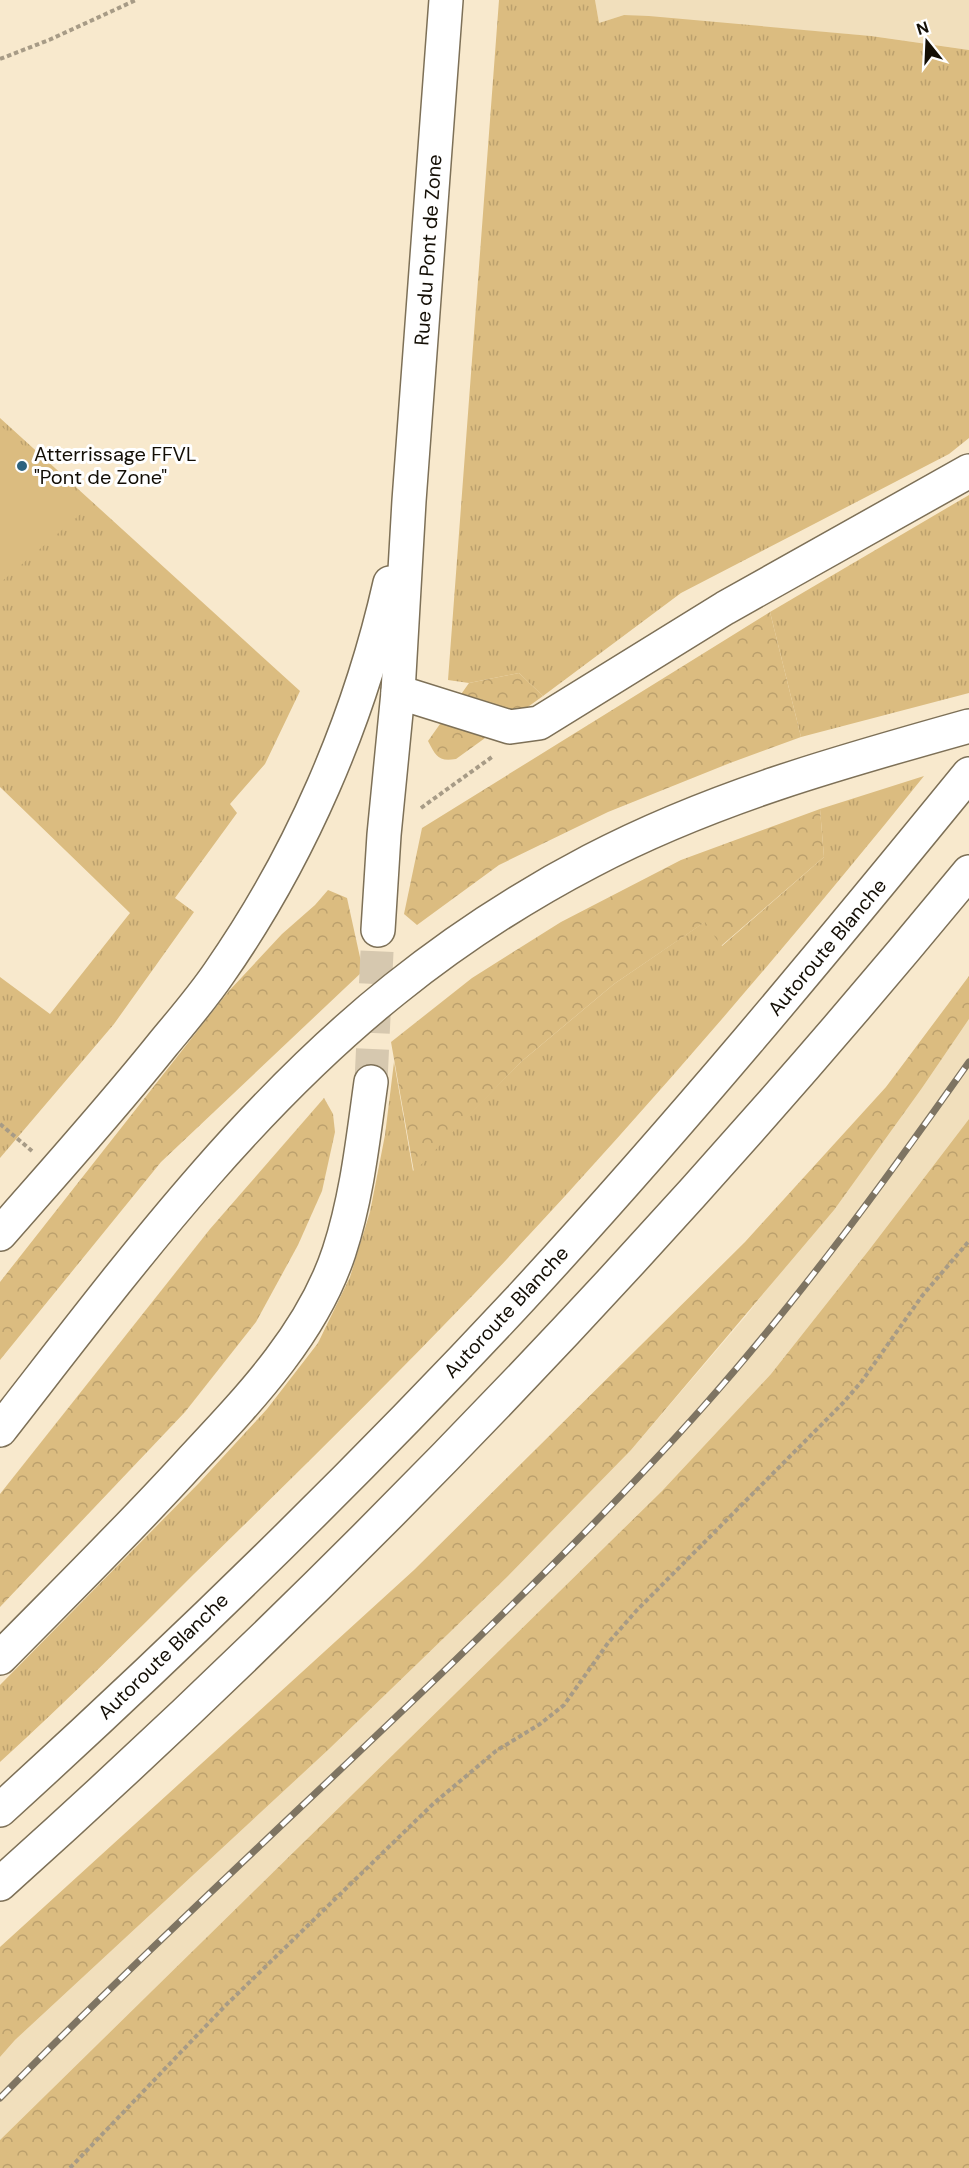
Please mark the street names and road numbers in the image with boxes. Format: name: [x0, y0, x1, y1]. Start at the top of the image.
street label: Rue du Pont de Zone: [408, 154, 448, 346]
street label: Autoroute Blanche: [762, 873, 892, 1021]
street label: Autoroute Blanche: [438, 1240, 574, 1384]
street label: Autoroute Blanche: [92, 1587, 234, 1725]

